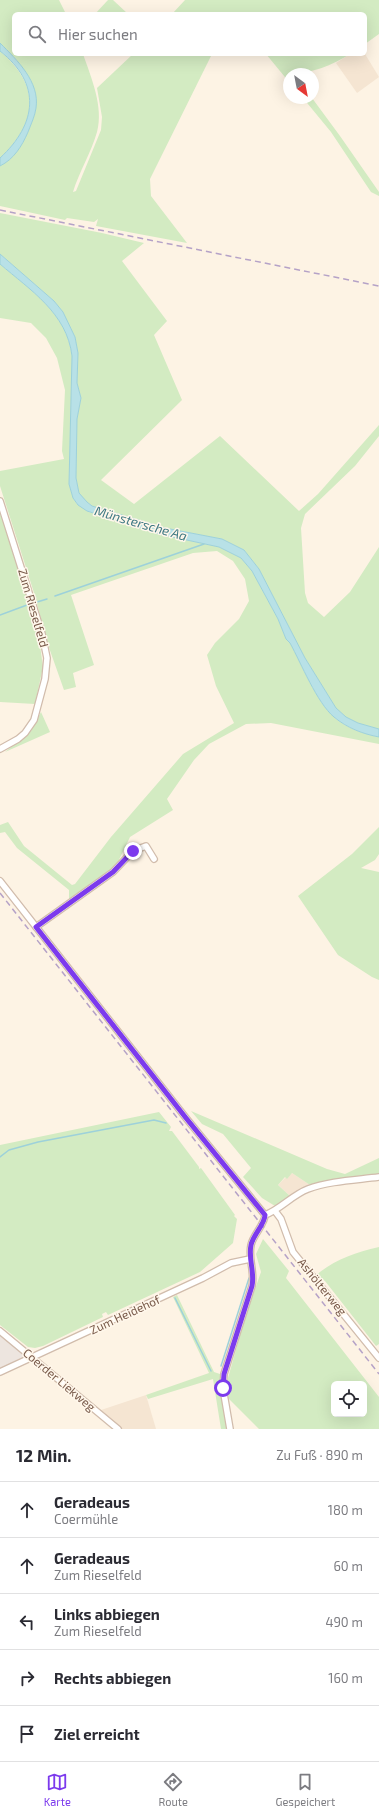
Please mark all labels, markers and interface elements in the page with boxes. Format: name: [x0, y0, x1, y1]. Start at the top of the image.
search box: [12, 12, 367, 56]
icon: search: [26, 23, 48, 45]
text: Hier suchen: [58, 25, 138, 43]
north arrow: [283, 68, 319, 104]
water label: Münstersche Aa: [93, 502, 189, 544]
street label: Zum Rieselfeld: [16, 567, 52, 649]
route end: [124, 842, 142, 860]
street label: Ashölterweg: [295, 1255, 350, 1318]
street label: Zum Heidehof: [87, 1292, 162, 1336]
street label: Coerder Liekweg: [21, 1345, 99, 1414]
route start: [214, 1379, 232, 1397]
map controls: [331, 1381, 367, 1417]
button: locate: [331, 1381, 367, 1417]
text: 12 Min.: [16, 1445, 72, 1465]
text: Zu Fuß · 890 m: [276, 1447, 363, 1463]
text: Geradeaus: [54, 1493, 130, 1511]
icon: ahead: [16, 1499, 38, 1521]
text: 180 m: [328, 1502, 363, 1518]
text: Coermühle: [54, 1511, 118, 1527]
text: Geradeaus: [54, 1549, 130, 1567]
icon: ahead: [16, 1555, 38, 1577]
text: 60 m: [333, 1558, 363, 1574]
text: Zum Rieselfeld: [54, 1567, 142, 1583]
text: Links abbiegen: [54, 1605, 160, 1623]
icon: left: [16, 1611, 38, 1633]
text: 490 m: [325, 1614, 363, 1630]
text: Zum Rieselfeld: [54, 1623, 142, 1639]
icon: right: [16, 1667, 38, 1689]
text: Rechts abbiegen: [54, 1669, 171, 1687]
text: 160 m: [328, 1670, 363, 1686]
icon: arrive: [16, 1723, 38, 1745]
text: Ziel erreicht: [54, 1725, 140, 1743]
tab: Karte: [44, 1771, 71, 1808]
tab: Route: [159, 1771, 188, 1808]
tab: Gespeichert: [275, 1771, 335, 1808]

